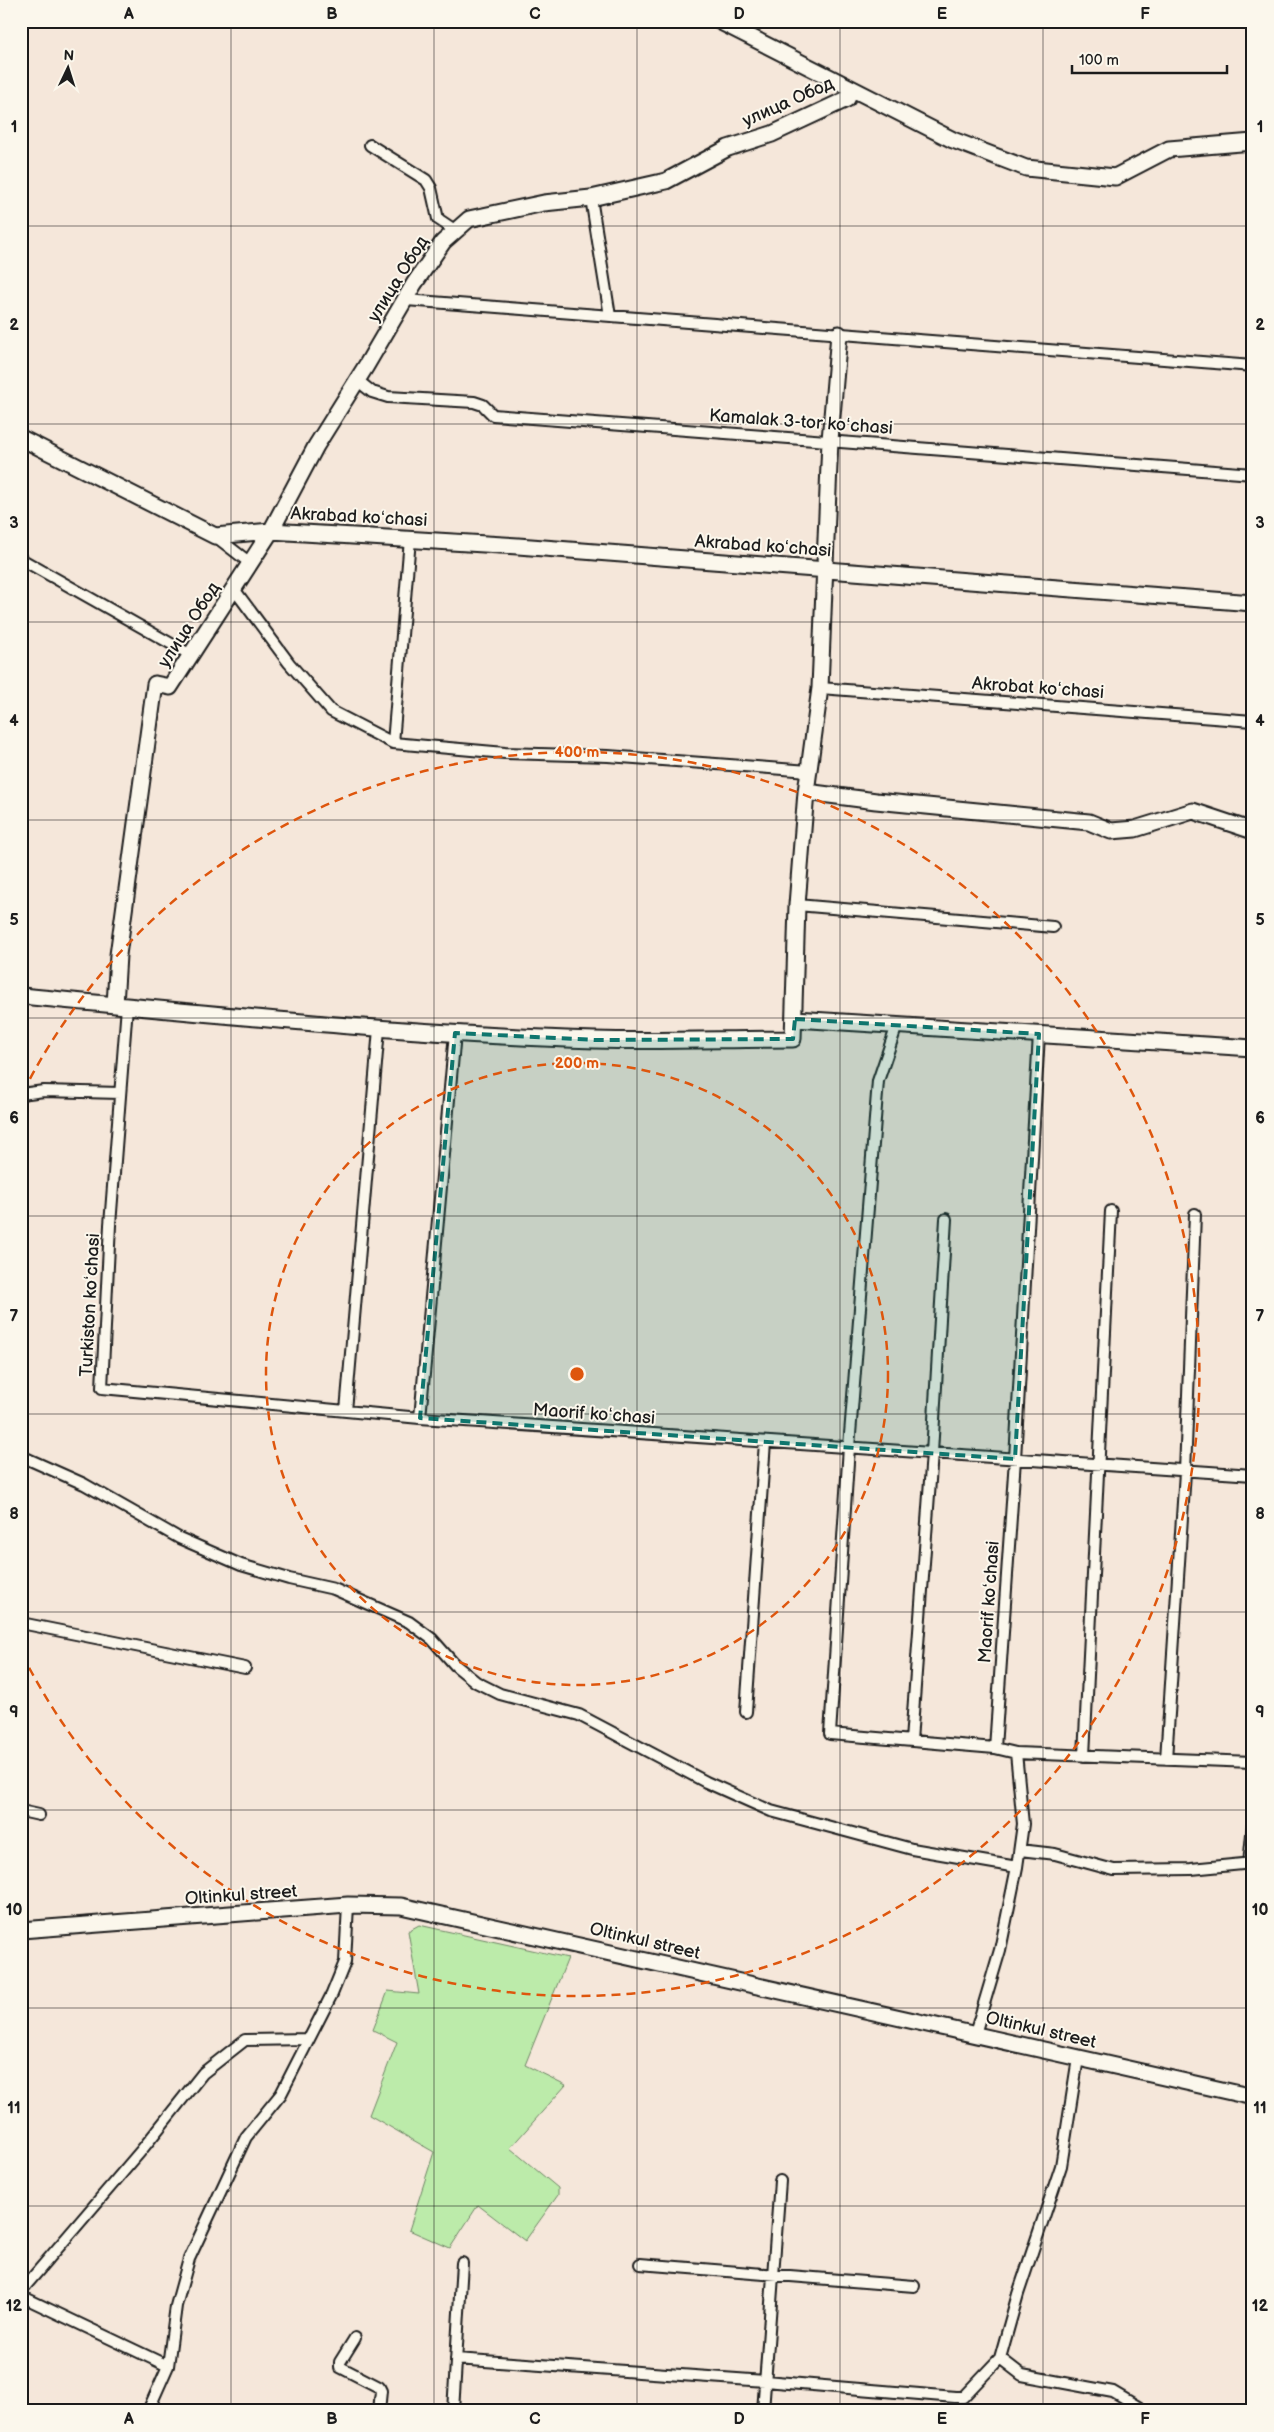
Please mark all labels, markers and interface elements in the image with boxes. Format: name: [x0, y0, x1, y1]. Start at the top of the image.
text: A: [123, 5, 134, 24]
text: B: [326, 5, 338, 24]
text: C: [529, 5, 541, 24]
text: D: [733, 5, 745, 24]
text: E: [937, 5, 947, 24]
text: F: [1140, 5, 1150, 24]
north arrow: [42, 42, 92, 92]
scale bar: [1072, 42, 1226, 74]
text: N: [63, 47, 75, 64]
text: 100 m: [1079, 51, 1119, 70]
street label: улица Обод: [739, 73, 837, 131]
text: 1: [11, 118, 17, 137]
text: 1: [1257, 118, 1263, 137]
street label: улица Обод: [363, 232, 433, 326]
text: 2: [9, 316, 19, 335]
text: 2: [1255, 316, 1265, 335]
street label: Kamalak 3-tor koʻchasi: [708, 405, 894, 439]
street label: Akrabad koʻchasi: [290, 503, 428, 531]
text: 3: [9, 514, 19, 533]
text: 3: [1255, 514, 1265, 533]
street label: Akrabad koʻchasi: [694, 531, 832, 561]
street label: улица Обод: [154, 578, 224, 672]
street label: Akrobat koʻchasi: [971, 673, 1105, 703]
text: 4: [9, 712, 19, 731]
text: 4: [1255, 712, 1265, 731]
text: 400 m: [555, 743, 599, 762]
text: 5: [9, 911, 19, 930]
text: 5: [1255, 911, 1265, 930]
text: 200 m: [555, 1054, 599, 1073]
text: 6: [9, 1109, 19, 1128]
text: 6: [1255, 1109, 1265, 1128]
street label: Turkiston koʻchasi: [76, 1233, 104, 1377]
text: 7: [10, 1307, 19, 1326]
text: 7: [1256, 1307, 1265, 1326]
centre of rings: [568, 1365, 586, 1383]
street label: Maorif koʻchasi: [532, 1399, 656, 1429]
text: 8: [9, 1505, 19, 1524]
text: 8: [1255, 1505, 1265, 1524]
street label: Maorif koʻchasi: [974, 1540, 1004, 1664]
text: 9: [9, 1703, 19, 1722]
text: 9: [1255, 1703, 1265, 1722]
street label: Oltinkul street: [184, 1881, 298, 1909]
text: 10: [6, 1901, 22, 1920]
text: 10: [1252, 1901, 1268, 1920]
street label: Oltinkul street: [588, 1918, 703, 1964]
street label: Oltinkul street: [984, 2007, 1099, 2053]
text: 11: [7, 2099, 21, 2118]
text: 11: [1253, 2099, 1267, 2118]
text: 12: [6, 2297, 23, 2316]
text: 12: [1252, 2297, 1269, 2316]
text: A: [123, 2410, 134, 2429]
text: B: [326, 2410, 338, 2429]
text: C: [529, 2410, 541, 2429]
text: D: [733, 2410, 745, 2429]
text: E: [937, 2410, 947, 2429]
text: F: [1140, 2410, 1150, 2429]

